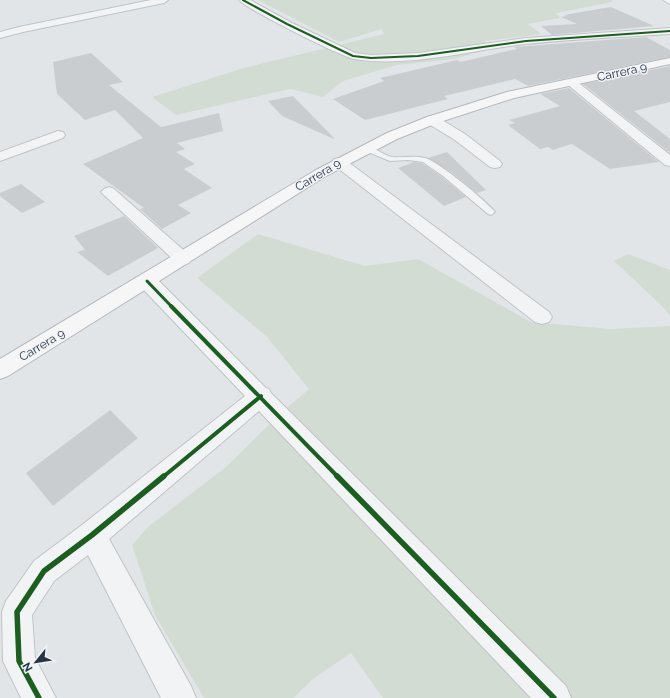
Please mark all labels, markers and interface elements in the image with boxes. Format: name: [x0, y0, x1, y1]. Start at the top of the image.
street label: Carrera 9: [596, 60, 648, 84]
street label: Carrera 9: [293, 156, 343, 194]
street label: Carrera 9: [17, 326, 67, 364]
north arrow: [16, 642, 56, 682]
text: N: [20, 660, 36, 674]

